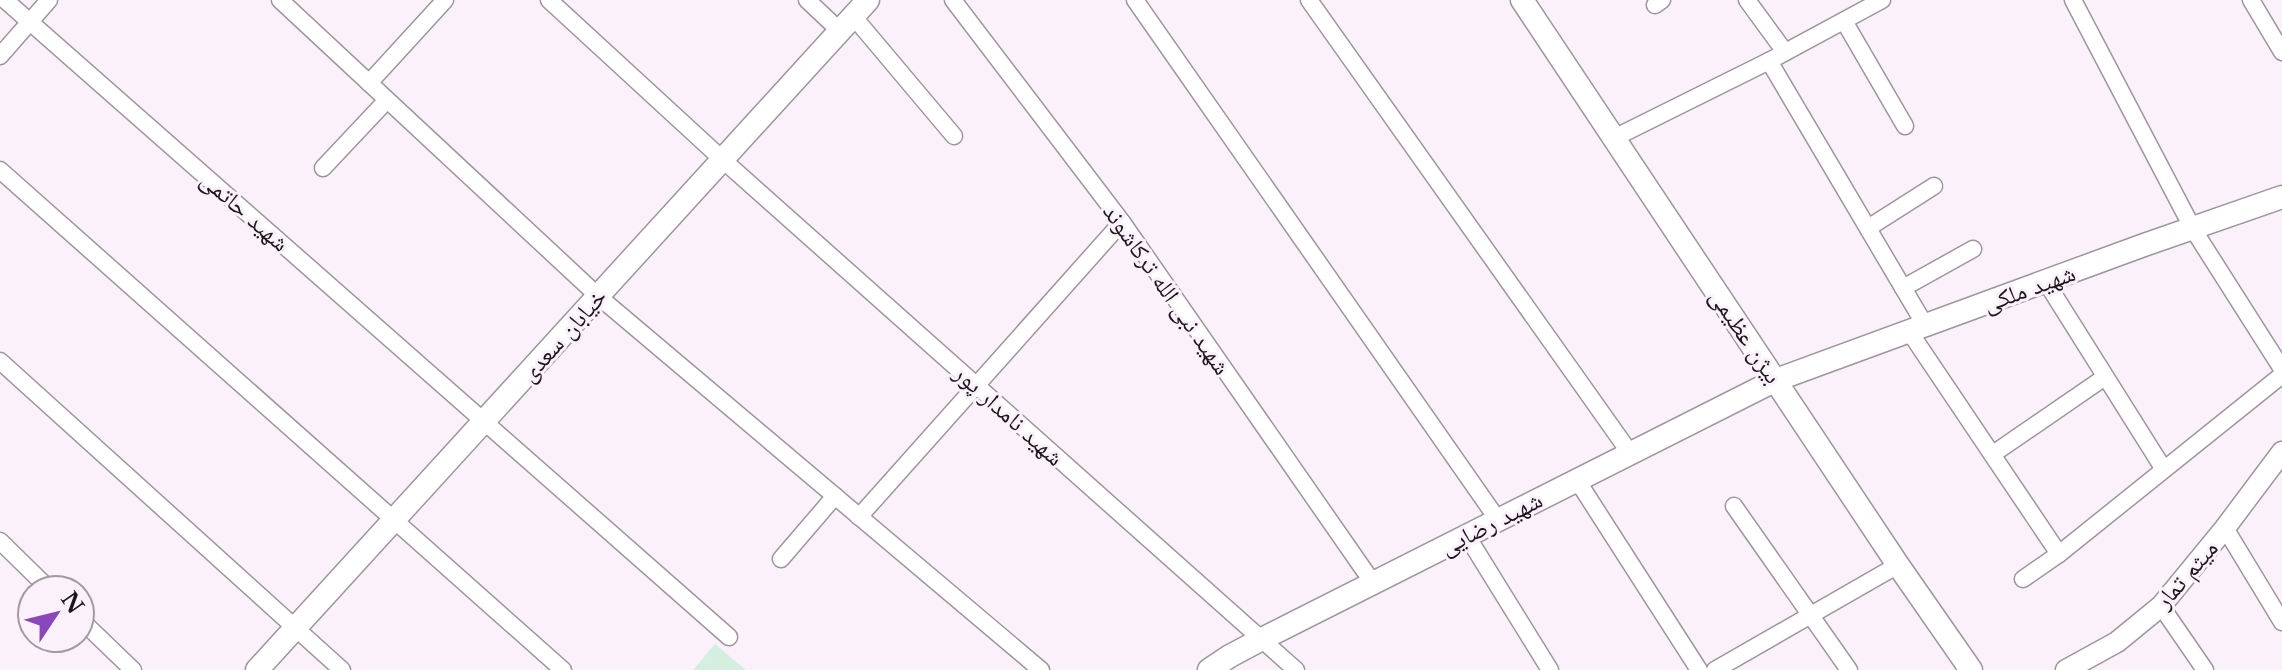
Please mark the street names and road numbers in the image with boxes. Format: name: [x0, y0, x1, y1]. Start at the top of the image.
street label: شهید حاتمی: [195, 165, 295, 257]
street label: شهید نبی الله ترکاشوند: [1097, 198, 1237, 380]
street label: شهید ملکی: [1979, 258, 2079, 318]
street label: خیابان سعدی: [514, 282, 612, 388]
street label: بیژن عظیمی: [1704, 283, 1788, 389]
street label: شهید نامدار پور: [947, 358, 1070, 472]
street label: شهید رضایی: [1435, 485, 1547, 561]
street label: میثم تمار: [2148, 534, 2225, 616]

